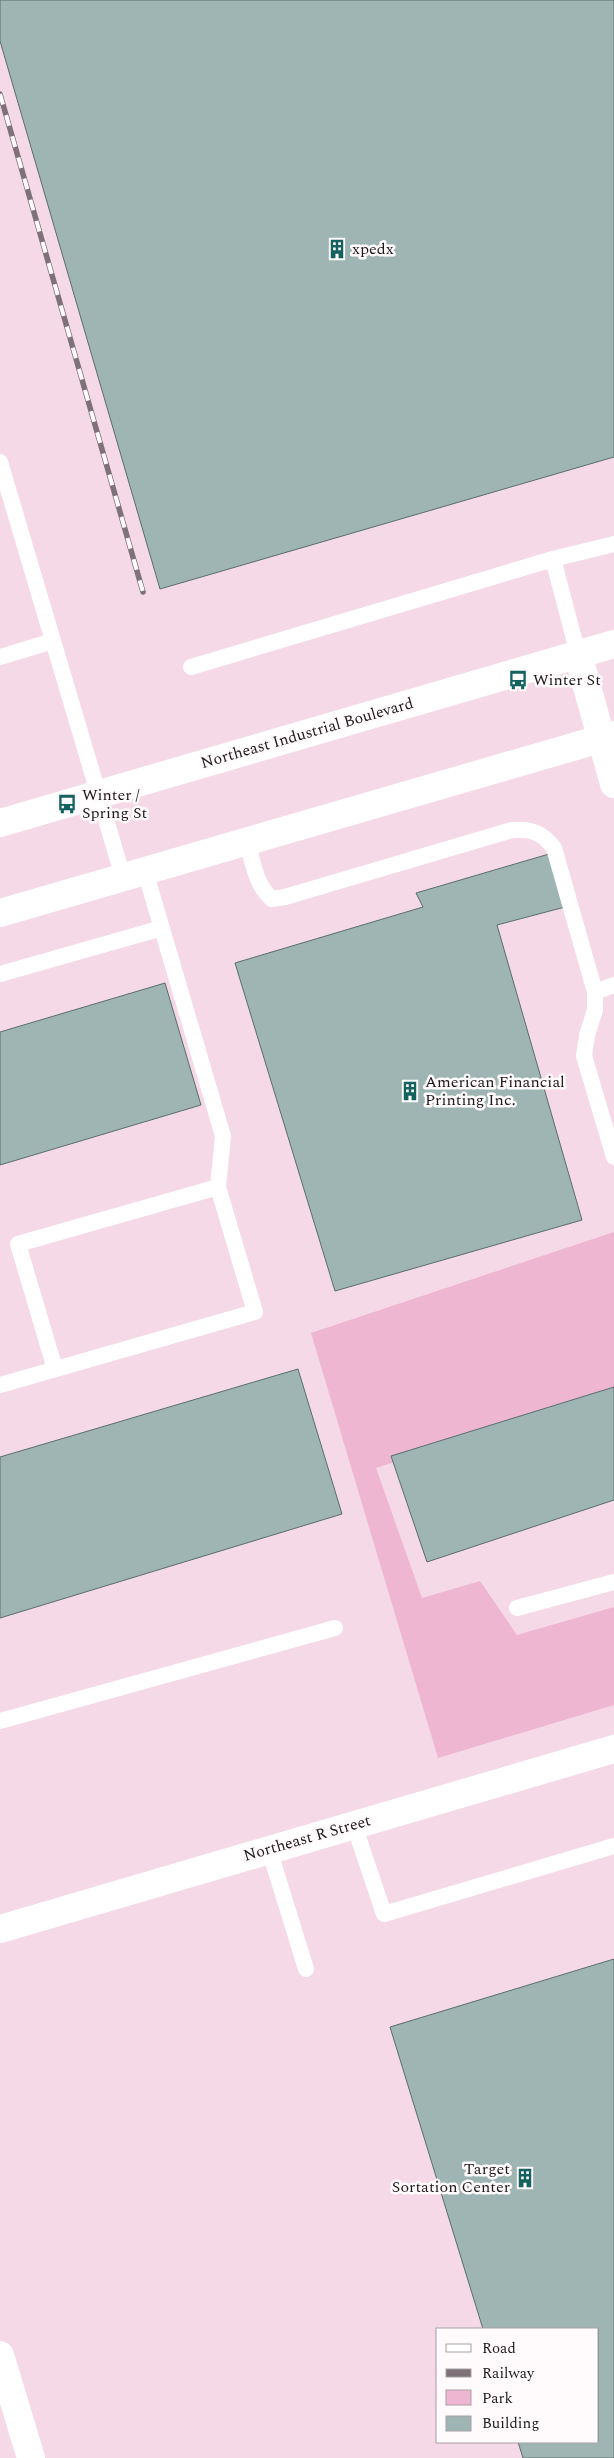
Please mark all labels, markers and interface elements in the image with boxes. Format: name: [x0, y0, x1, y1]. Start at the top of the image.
place label: xpedx: [352, 237, 394, 261]
building icon: xpedx: [326, 238, 348, 260]
place label: Winter St: [533, 668, 601, 692]
bus stop icon: Winter St: [507, 669, 529, 691]
street label: Northeast Industrial Boulevard: [198, 691, 416, 775]
place label: Winter / Spring St: [82, 783, 148, 825]
bus stop icon: Winter / Spring St: [56, 793, 78, 815]
place label: American Financial Printing Inc.: [425, 1070, 565, 1112]
building icon: American Financial Printing Inc.: [399, 1080, 421, 1102]
street label: Northeast R Street: [241, 1808, 374, 1868]
place label: Target Sortation Center: [392, 2157, 510, 2199]
building icon: Target Sortation Center: [514, 2167, 536, 2189]
legend: [436, 2328, 599, 2443]
text: Road: [482, 2337, 516, 2360]
text: Railway: [482, 2362, 535, 2385]
text: Park: [482, 2387, 513, 2410]
text: Building: [482, 2412, 539, 2435]

